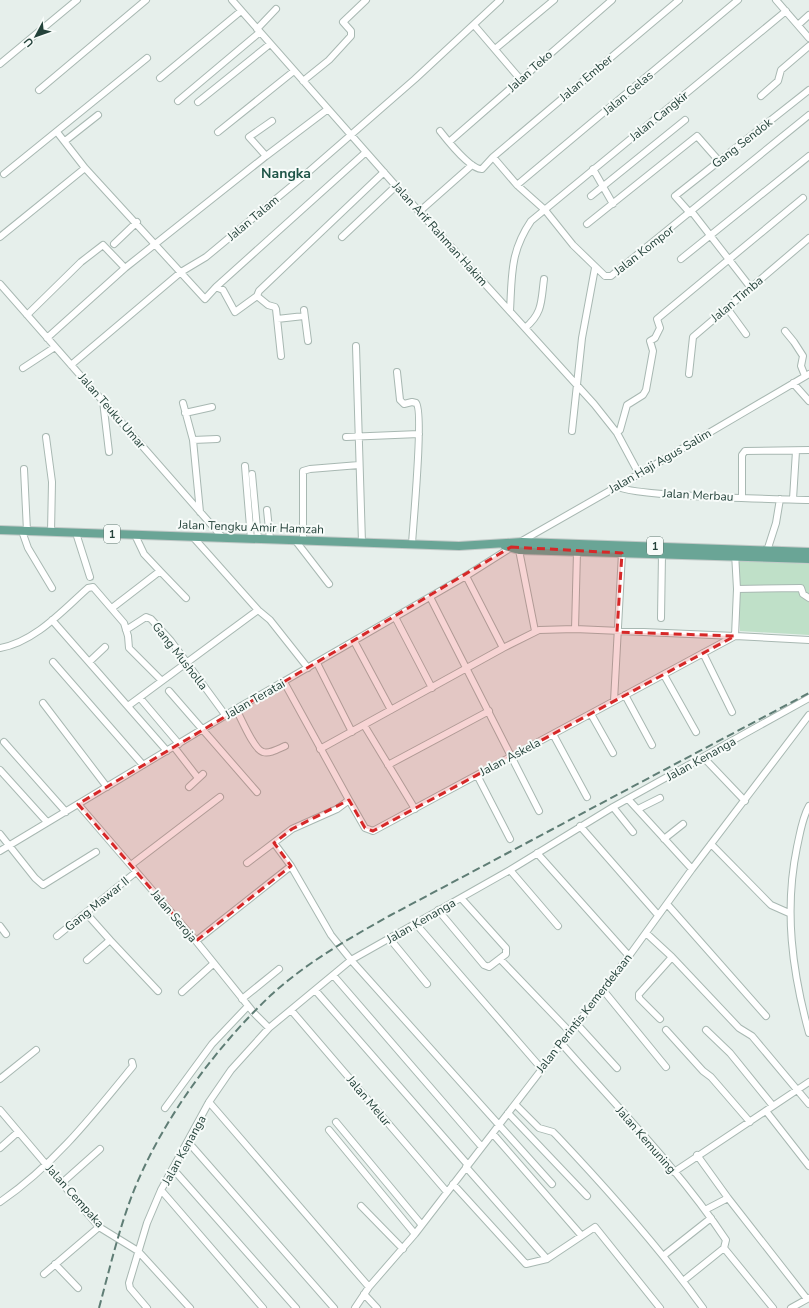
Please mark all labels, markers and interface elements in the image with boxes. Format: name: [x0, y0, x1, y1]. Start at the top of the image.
north arrow: [16, 16, 56, 56]
text: U: [21, 34, 37, 50]
street label: Jalan Teko: [503, 46, 556, 96]
street label: Jalan Ember: [555, 51, 617, 106]
street label: Jalan Gelas: [599, 67, 657, 119]
street label: Jalan Cangkir: [626, 87, 692, 145]
street label: Gang Sendok: [709, 114, 776, 172]
district label: Nangka: [261, 164, 311, 183]
street label: Jalan Arif Rahman Hakim: [388, 178, 491, 290]
street label: Jalan Talam: [223, 192, 282, 245]
street label: Jalan Kompor: [610, 221, 678, 279]
street label: Jalan Timba: [707, 272, 767, 326]
street label: Jalan Teuku Umar: [74, 369, 150, 453]
street label: Jalan Haji Agus Salim: [605, 425, 714, 497]
street label: Jalan Merbau: [661, 485, 734, 505]
street label: Jalan Tengku Amir Hamzah: [177, 516, 324, 538]
road number: 1: [104, 525, 120, 543]
road number: 1: [647, 537, 663, 555]
street label: Gang Musholla: [149, 619, 211, 693]
street label: Jalan Teratai: [221, 675, 288, 723]
street label: Jalan Kenanga: [662, 733, 739, 785]
street label: Jalan Askela: [476, 734, 543, 780]
street label: Gang Mawar II: [61, 873, 133, 935]
street label: Jalan Seroja: [147, 886, 201, 946]
street label: Jalan Kenanga: [383, 895, 458, 948]
street label: Jalan Perintis Kemerdekaan: [532, 950, 636, 1077]
street label: Jalan Melur: [343, 1072, 395, 1130]
street label: Jalan Kemuning: [612, 1102, 680, 1177]
street label: Jalan Kenanga: [158, 1112, 210, 1189]
street label: Jalan Cempaka: [42, 1160, 108, 1231]

